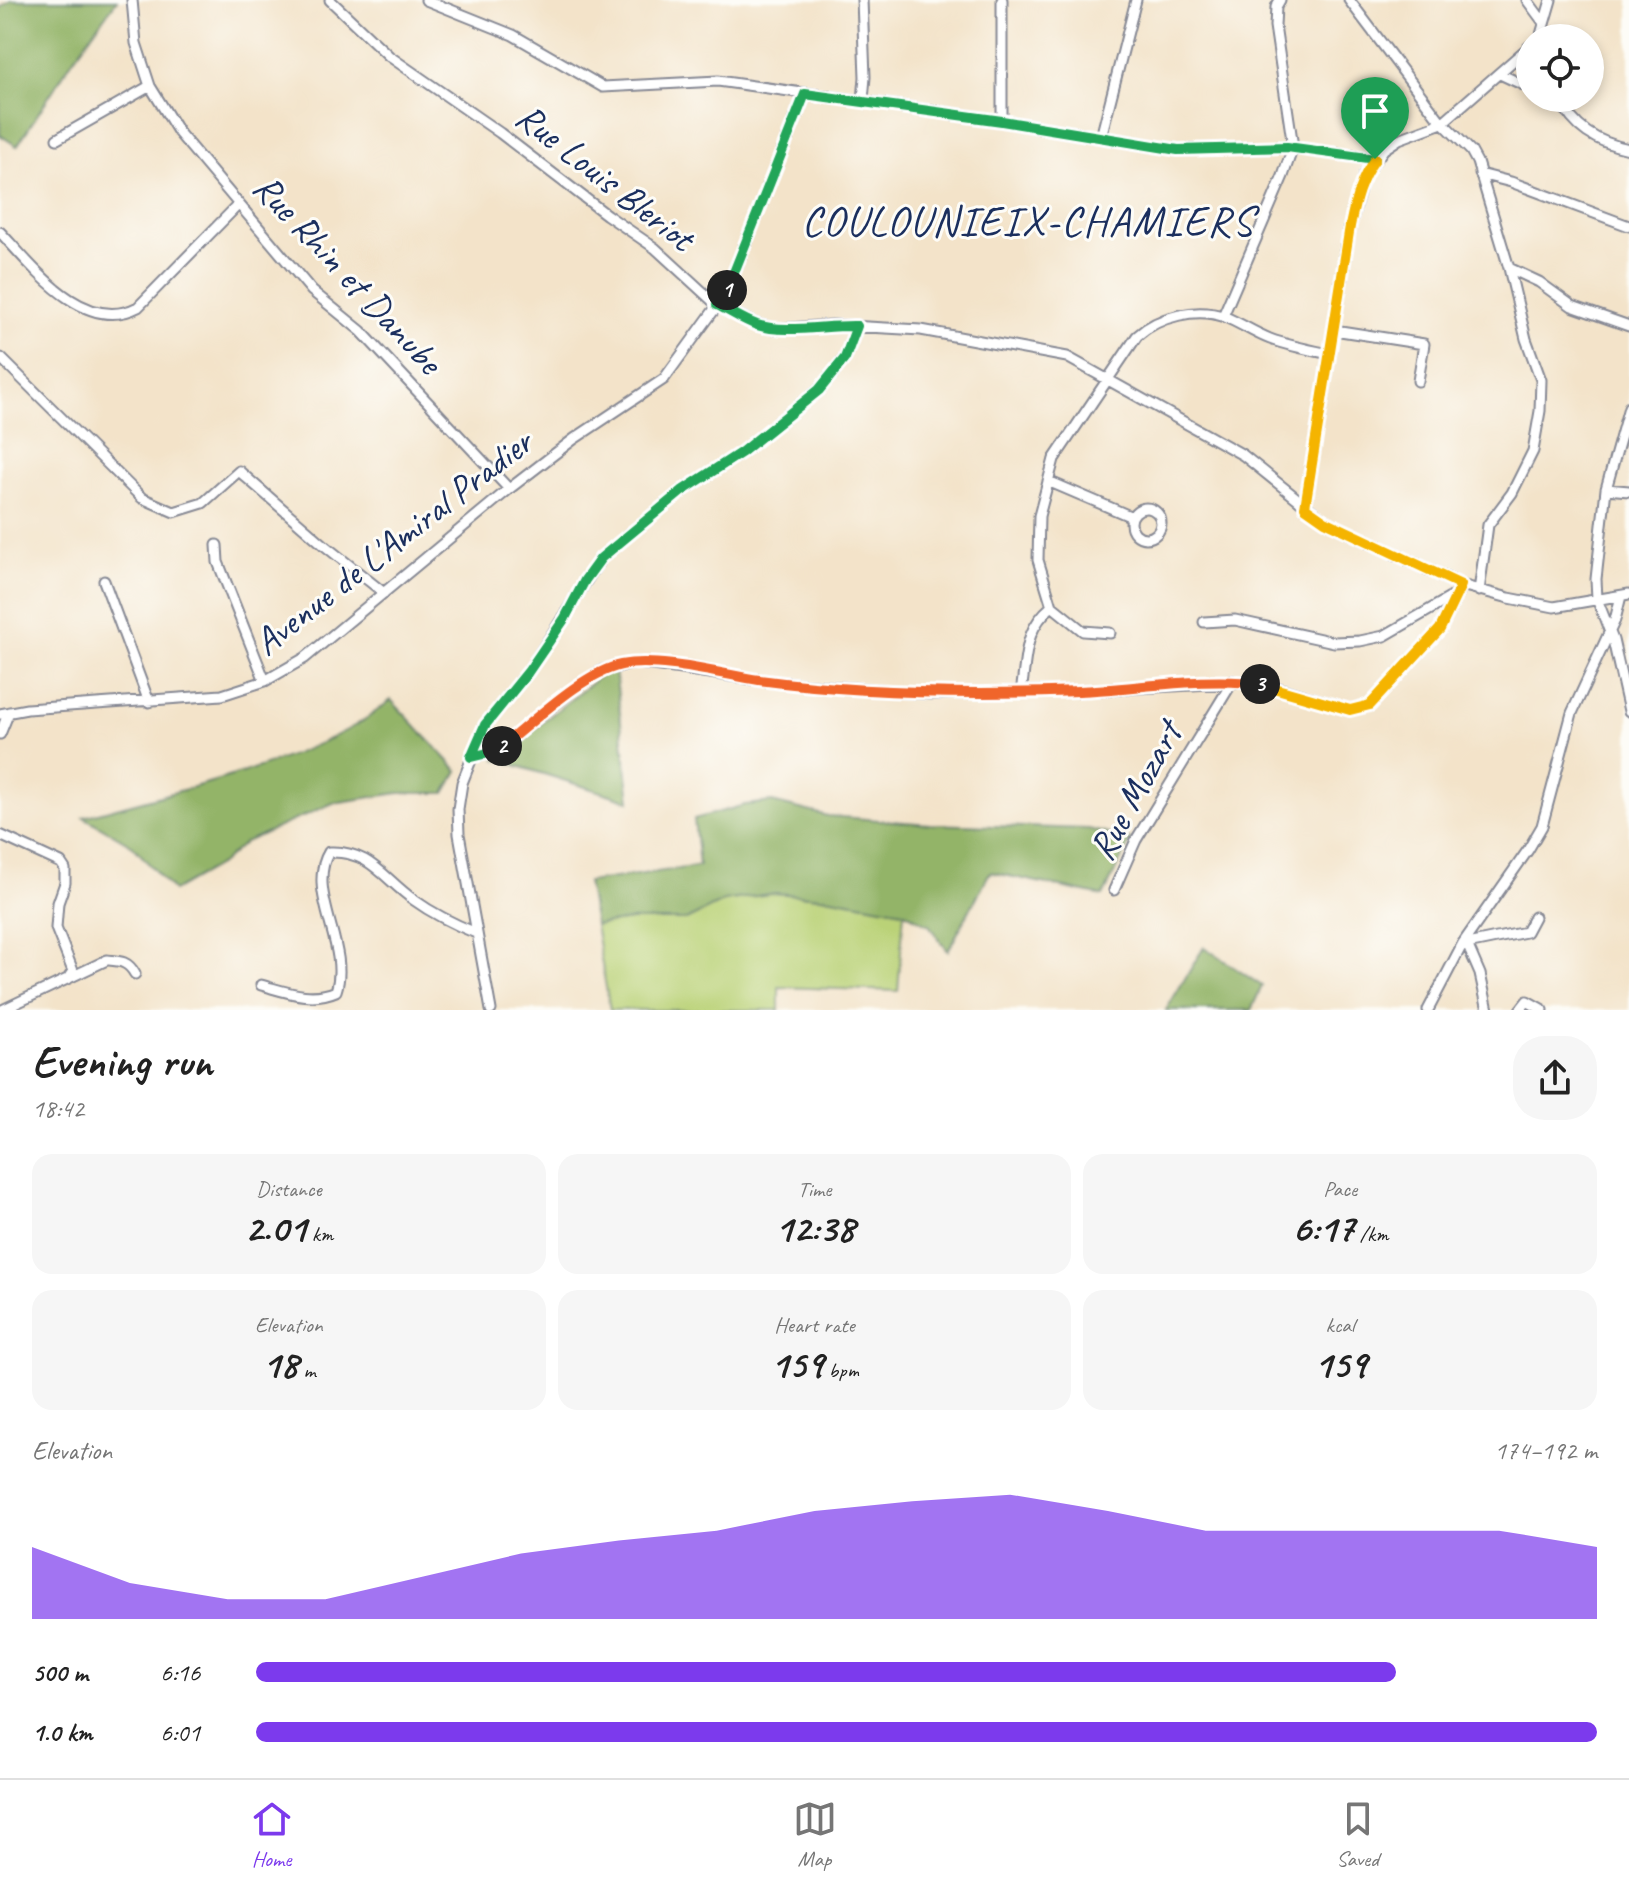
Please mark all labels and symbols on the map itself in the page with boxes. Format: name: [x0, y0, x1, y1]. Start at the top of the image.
pin: [1341, 77, 1409, 159]
street label: Rue Louis Bleriot: [507, 93, 706, 263]
street label: Rue Rhin et Danube: [243, 164, 454, 386]
district label: COULOUNIEIX-CHAMIERS: [802, 195, 1260, 248]
pin: 1: [707, 270, 747, 310]
street label: Avenue de L'Amiral Pradier: [244, 417, 544, 665]
pin: 3: [1240, 664, 1280, 704]
street label: Rue Mozart: [1078, 709, 1195, 868]
pin: 2: [482, 726, 522, 766]

